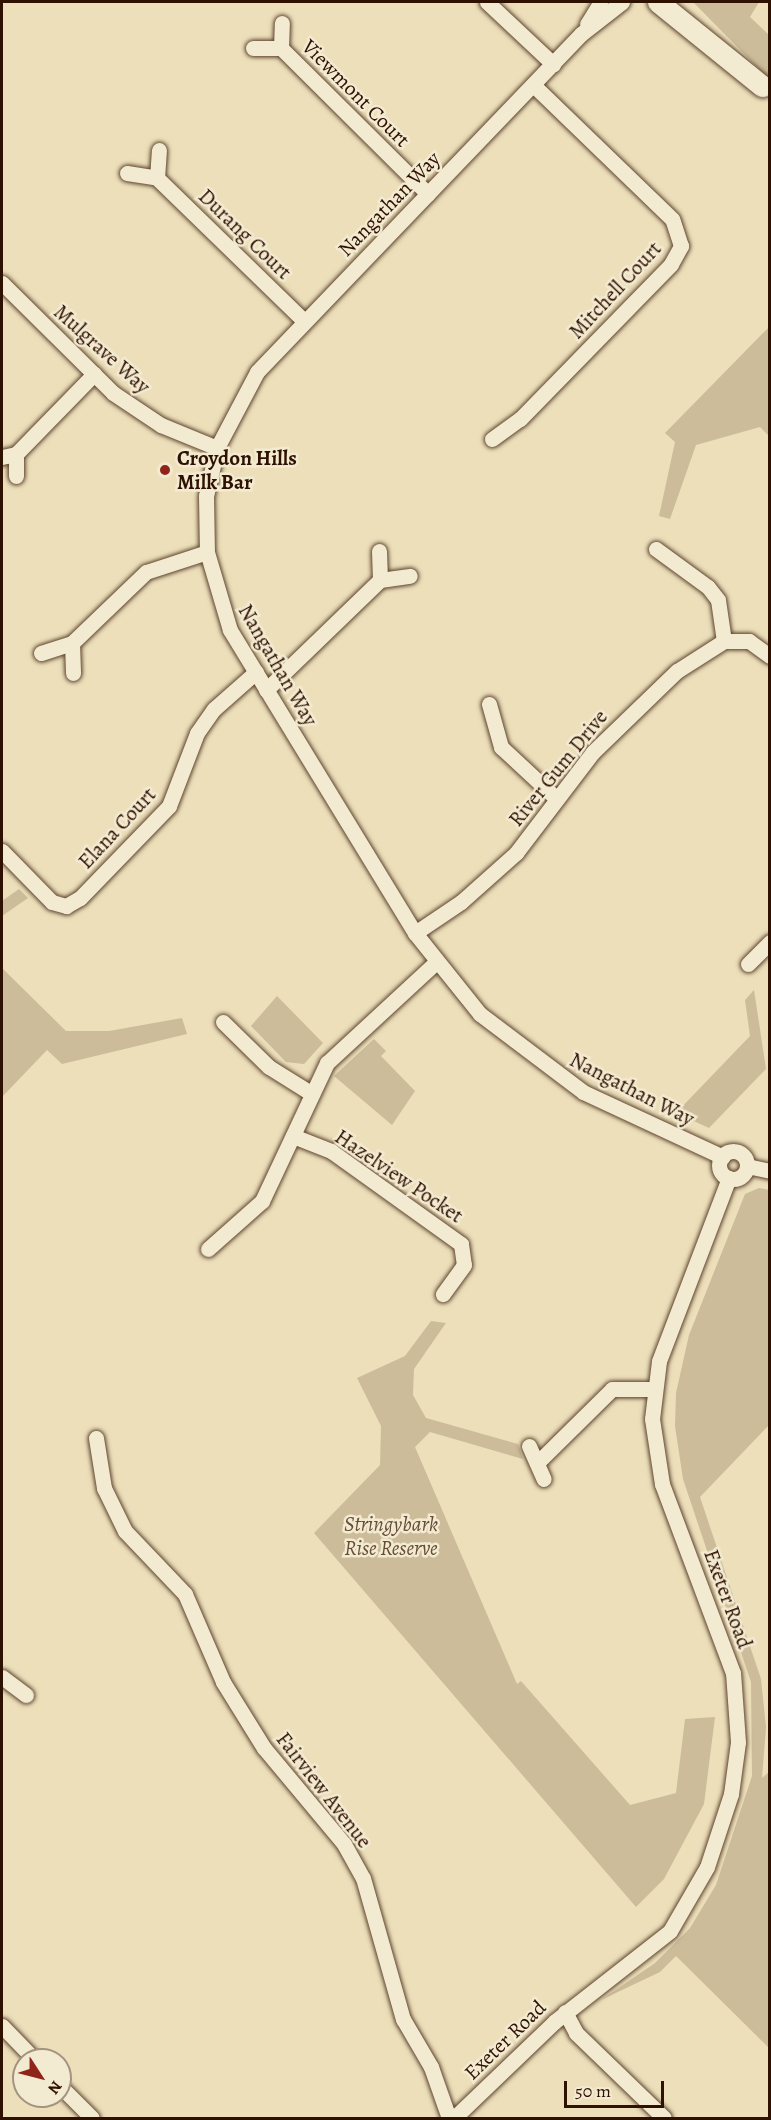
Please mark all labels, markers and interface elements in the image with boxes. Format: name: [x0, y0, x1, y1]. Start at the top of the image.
street label: Viewmont Court: [297, 34, 415, 152]
street label: Nangathan Way: [333, 146, 445, 262]
street label: Durang Court: [193, 183, 297, 285]
street label: Mitchell Court: [564, 236, 666, 344]
street label: Mulgrave Way: [49, 299, 155, 399]
place label: Croydon Hills Milk Bar: [177, 445, 297, 495]
marker: Croydon Hills Milk Bar: [158, 463, 172, 477]
street label: Nangathan Way: [233, 600, 323, 730]
street label: River Gum Drive: [503, 705, 613, 831]
street label: Elana Court: [73, 782, 161, 874]
street label: Nangathan Way: [566, 1047, 698, 1131]
street label: Hazelview Pocket: [330, 1124, 468, 1228]
park label: Stringybark Rise Reserve: [344, 1511, 438, 1561]
street label: Exeter Road: [698, 1546, 758, 1652]
street label: Fairview Avenue: [271, 1727, 377, 1853]
street label: Exeter Road: [459, 1995, 551, 2085]
north arrow: [12, 2048, 72, 2108]
scale bar: [567, 2069, 668, 2107]
text: N: [43, 2076, 67, 2099]
text: 50 m: [575, 2079, 611, 2103]

